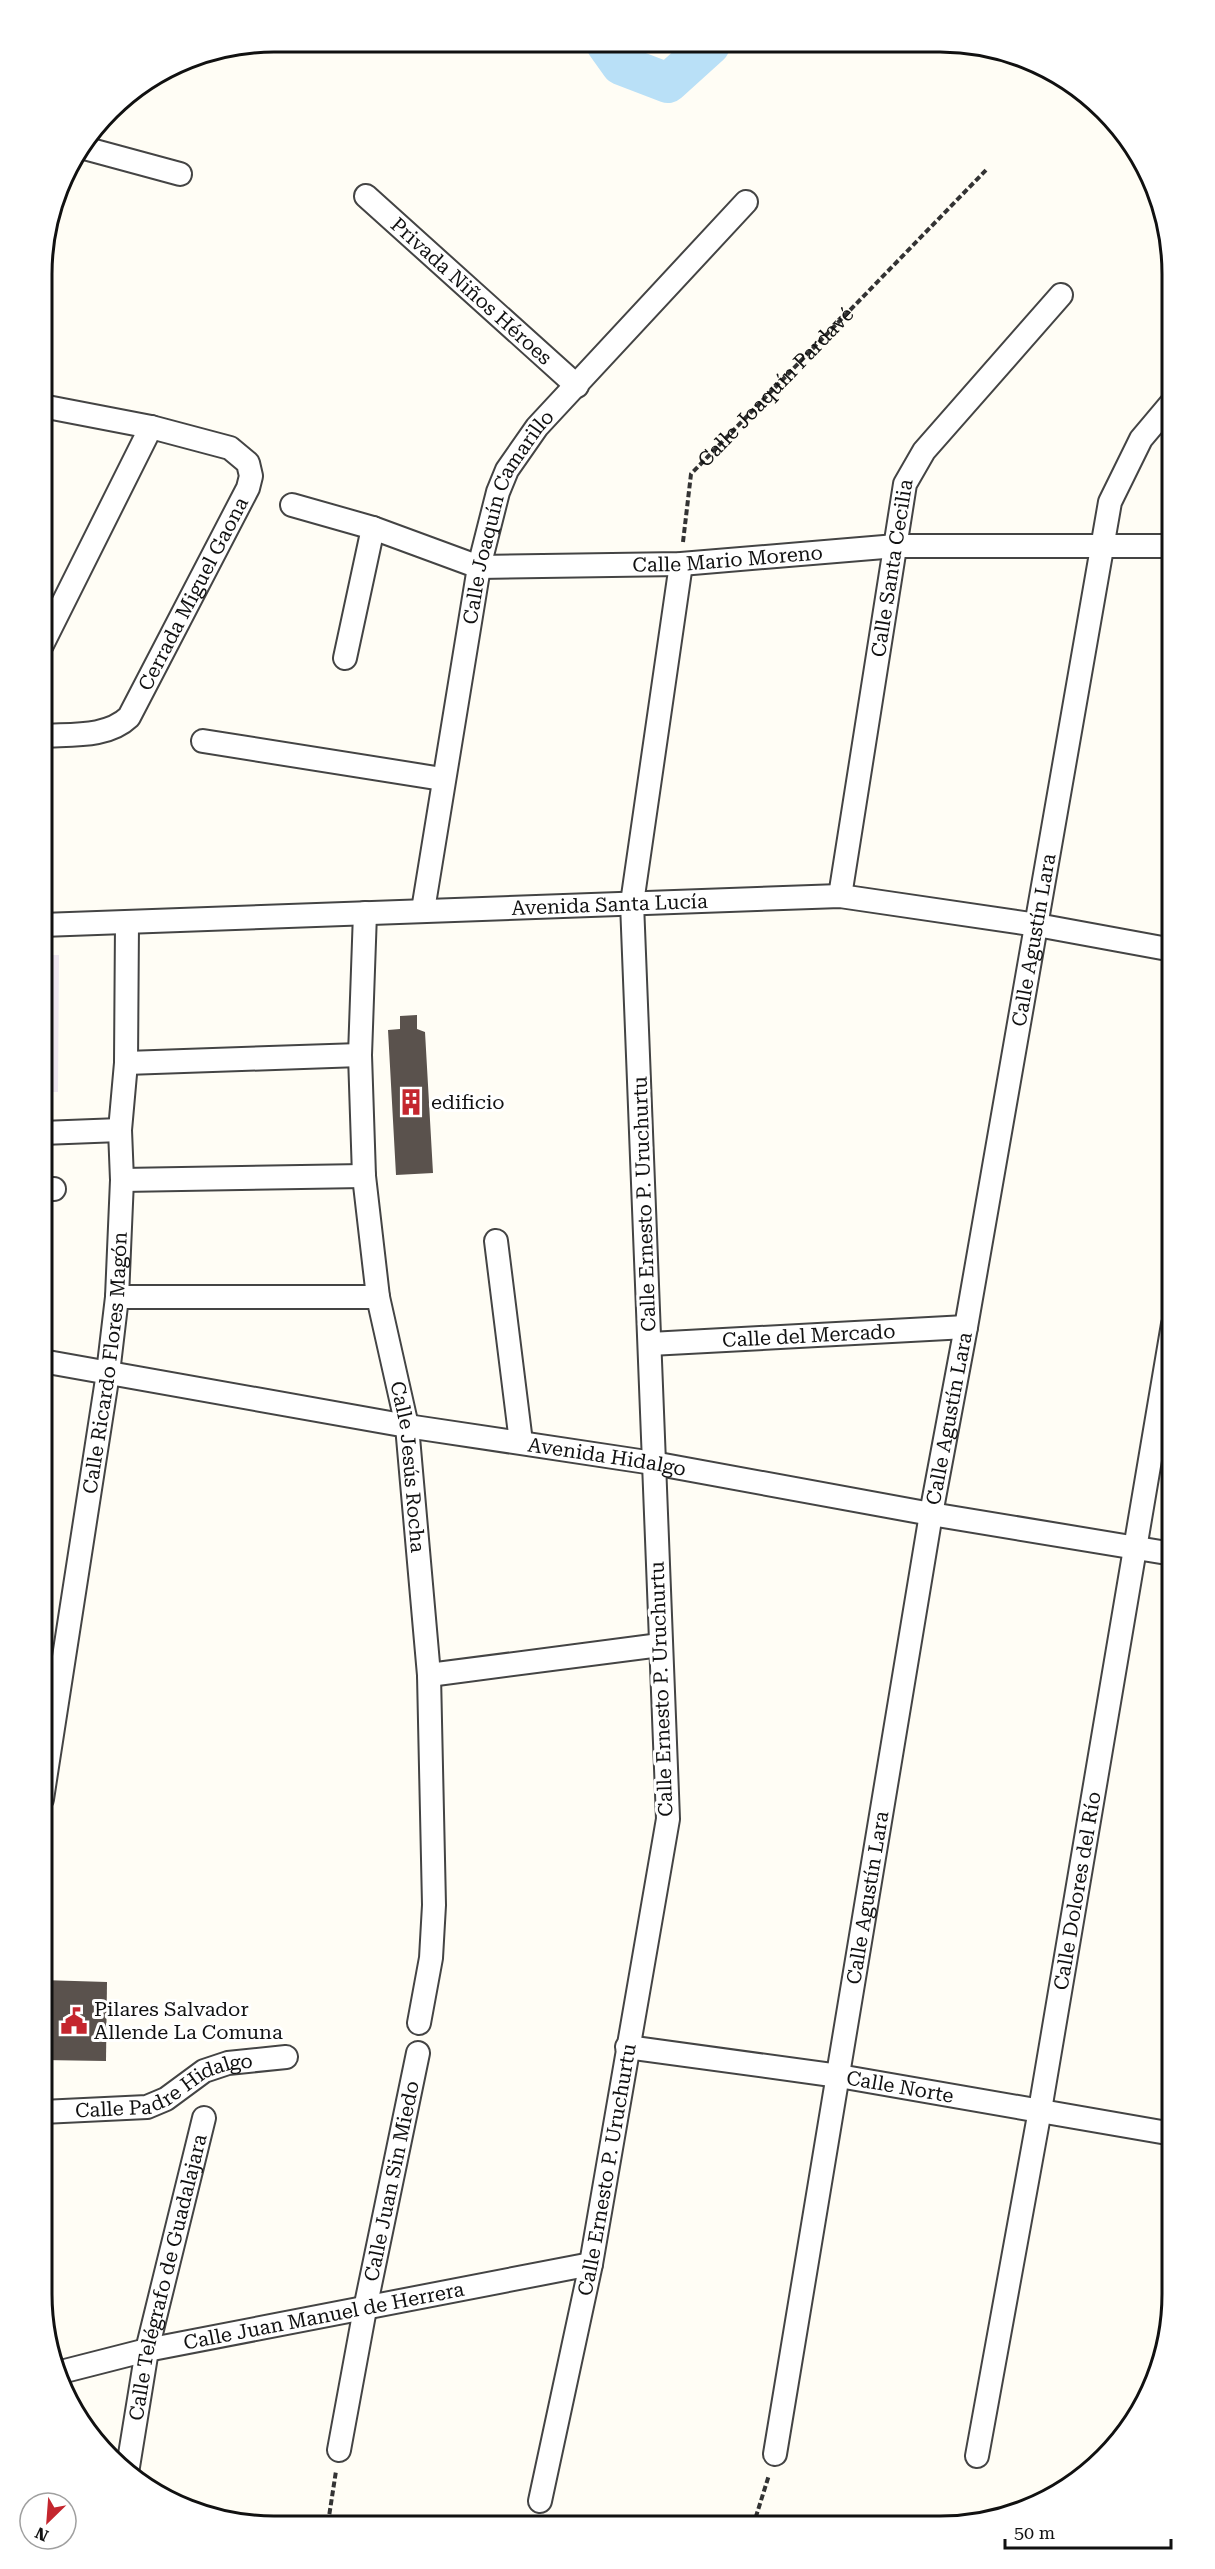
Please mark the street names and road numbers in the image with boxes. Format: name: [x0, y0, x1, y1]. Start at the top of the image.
street label: Privada Niños Héroes: [386, 212, 557, 370]
street label: Calle Joaquín Pardavé: [693, 302, 859, 472]
street label: Calle Joaquín Camarillo: [458, 405, 559, 626]
street label: Calle Santa Cecilia: [866, 477, 918, 659]
street label: Cerrada Miguel Gaona: [133, 493, 253, 695]
street label: Calle Mario Moreno: [632, 540, 824, 577]
street label: Calle Agustín Lara: [1007, 851, 1060, 1028]
street label: Avenida Santa Lucía: [511, 889, 708, 920]
street label: Calle Ernesto P. Uruchurtu: [628, 1075, 660, 1332]
street label: Calle Ricardo Flores Magón: [77, 1231, 132, 1495]
street label: Calle del Mercado: [722, 1319, 896, 1352]
street label: Calle Agustín Lara: [921, 1330, 977, 1507]
street label: Calle Jesús Rocha: [385, 1379, 430, 1554]
street label: Avenida Hidalgo: [526, 1432, 688, 1481]
street label: Calle Ernesto P. Uruchurtu: [645, 1560, 677, 1817]
street label: Calle Dolores del Río: [1048, 1790, 1106, 1992]
street label: Calle Agustín Lara: [841, 1809, 894, 1986]
street label: Calle Ernesto P. Uruchurtu: [572, 2041, 641, 2298]
street label: Calle Padre Hidalgo: [75, 2049, 254, 2122]
street label: Calle Norte: [845, 2066, 956, 2108]
street label: Calle Juan Sin Miedo: [359, 2079, 424, 2284]
street label: Calle Telégrafo de Guadalajara: [124, 2131, 212, 2422]
street label: Calle Juan Manuel de Herrera: [181, 2277, 466, 2355]

